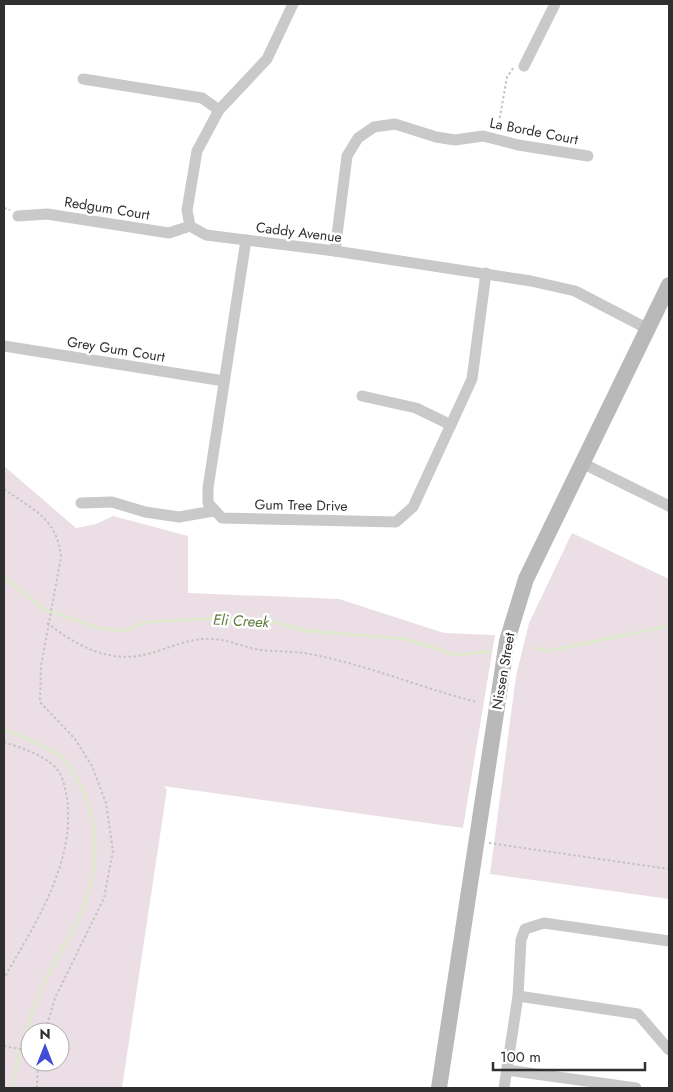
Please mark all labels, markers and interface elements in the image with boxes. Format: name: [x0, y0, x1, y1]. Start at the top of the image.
street label: La Borde Court: [488, 113, 581, 149]
street label: Redgum Court: [63, 191, 152, 225]
street label: Caddy Avenue: [255, 217, 343, 247]
street label: Grey Gum Court: [66, 331, 167, 367]
street label: Gum Tree Drive: [254, 494, 348, 516]
water label: Eli Creek: [213, 609, 270, 633]
street label: Nissen Street: [486, 630, 520, 711]
north arrow: [20, 1022, 70, 1072]
text: N: [39, 1024, 51, 1044]
scale bar: [493, 1040, 646, 1072]
text: 100 m: [500, 1046, 541, 1068]

